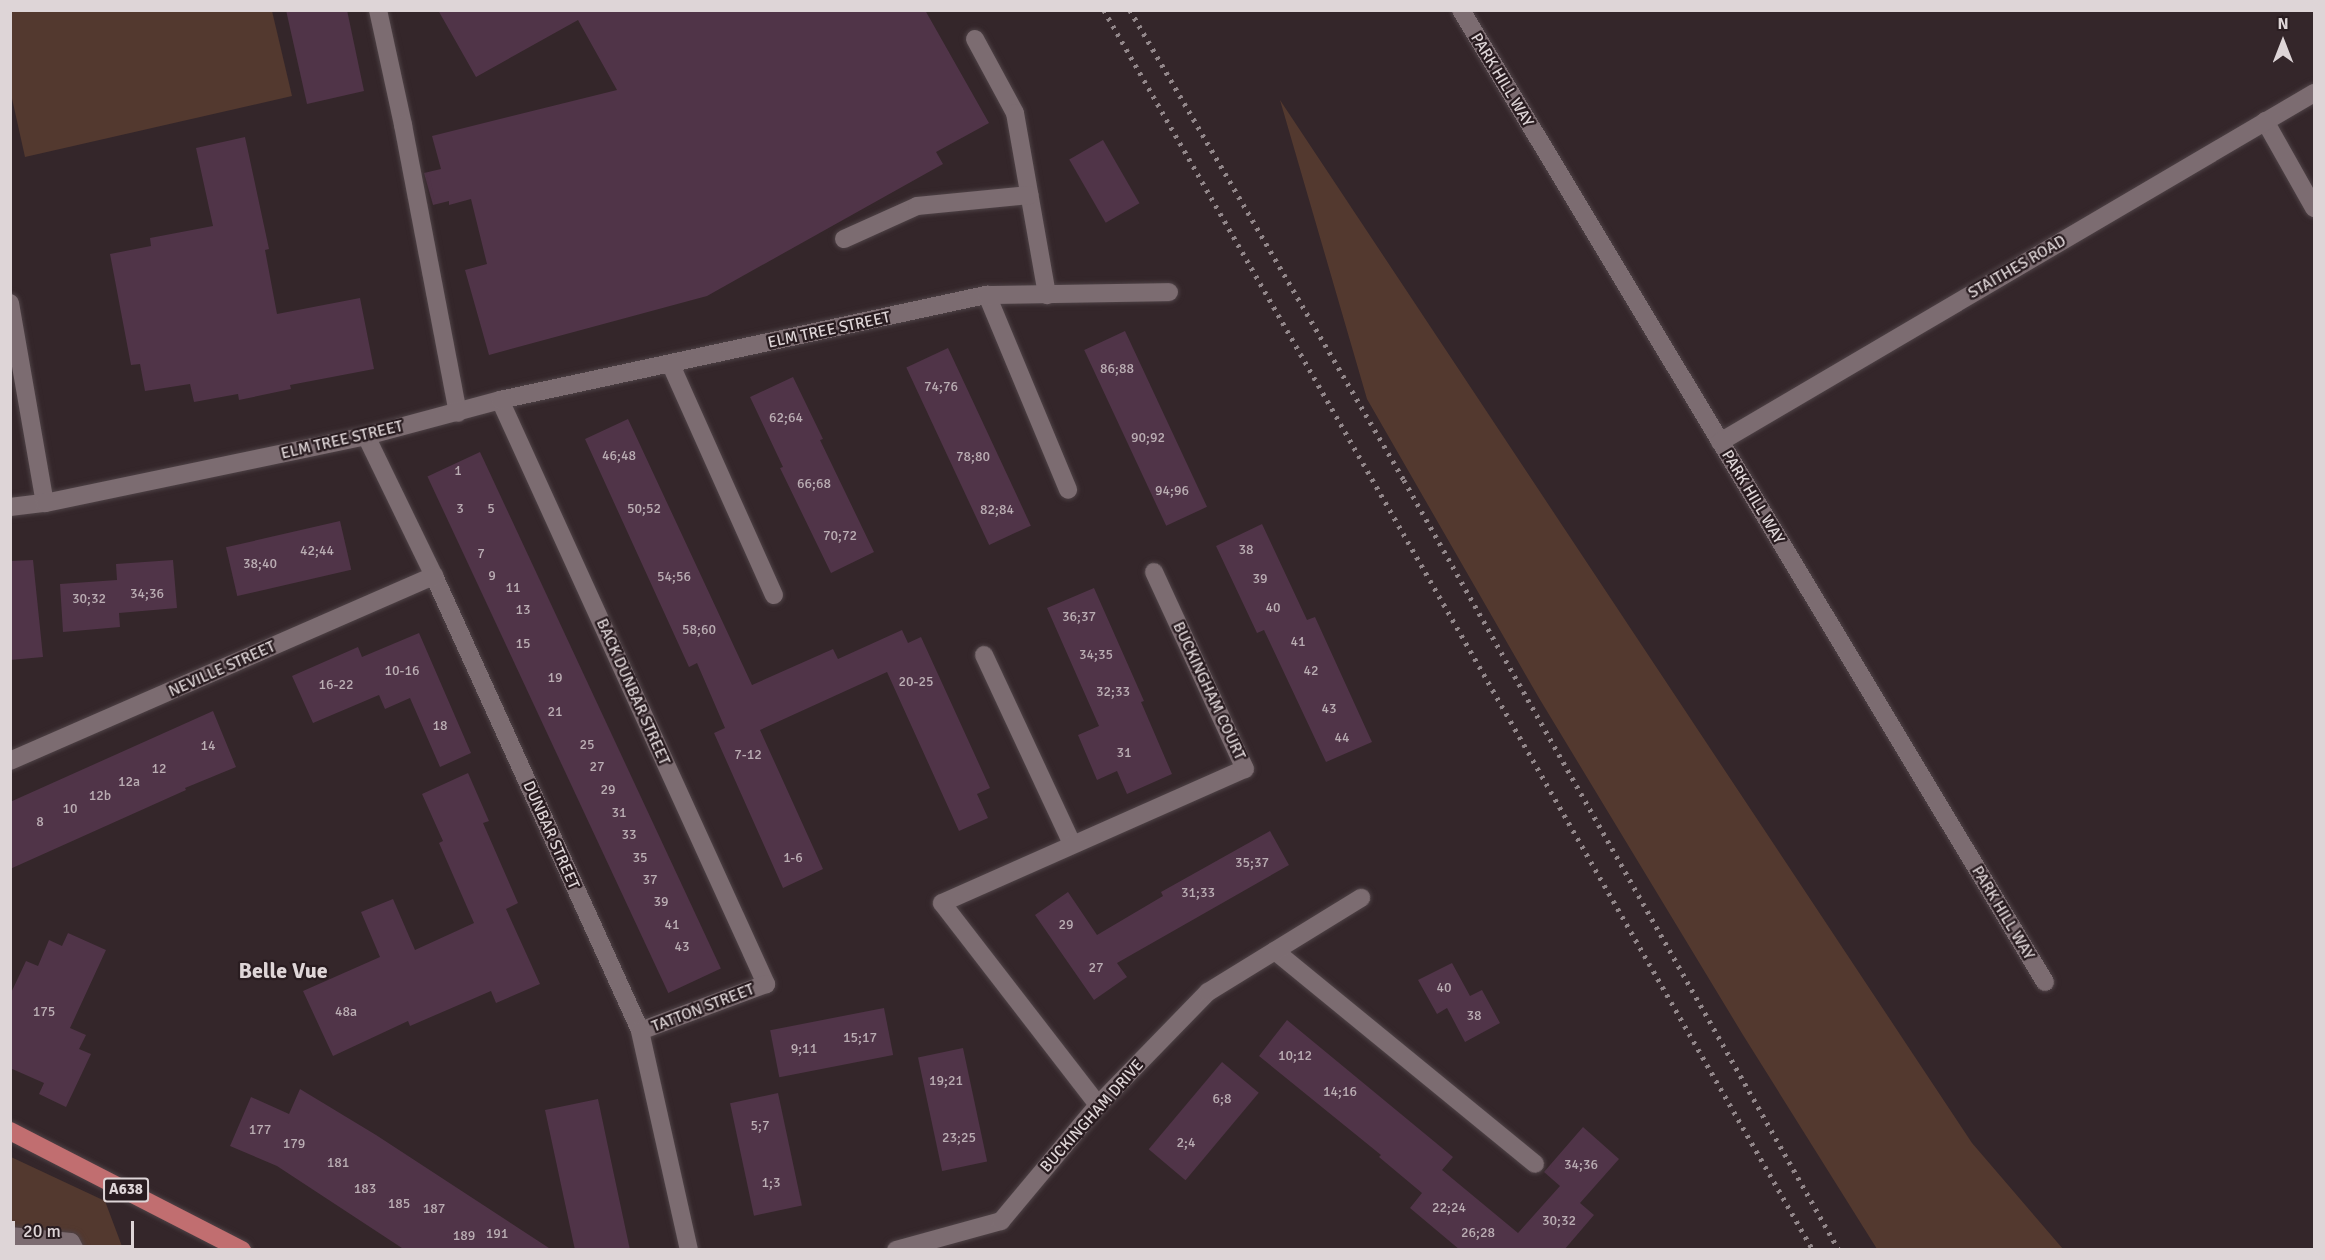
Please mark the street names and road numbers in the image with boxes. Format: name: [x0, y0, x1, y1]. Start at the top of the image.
street label: PARK HILL WAY: [1466, 30, 1538, 130]
street label: STAITHES ROAD: [1965, 231, 2069, 303]
street label: ELM TREE STREET: [766, 308, 892, 352]
street label: ELM TREE STREET: [279, 417, 405, 463]
street label: PARK HILL WAY: [1717, 447, 1789, 547]
street label: BACK DUNBAR STREET: [592, 616, 674, 768]
street label: BUCKINGHAM COURT: [1169, 619, 1249, 763]
street label: NEVILLE STREET: [166, 637, 278, 701]
street label: DUNBAR STREET: [519, 778, 583, 892]
street label: PARK HILL WAY: [1967, 863, 2039, 963]
street label: TATTON STREET: [649, 980, 757, 1036]
street label: BUCKINGHAM DRIVE: [1036, 1056, 1148, 1176]
road number: A638: [102, 1178, 150, 1202]

